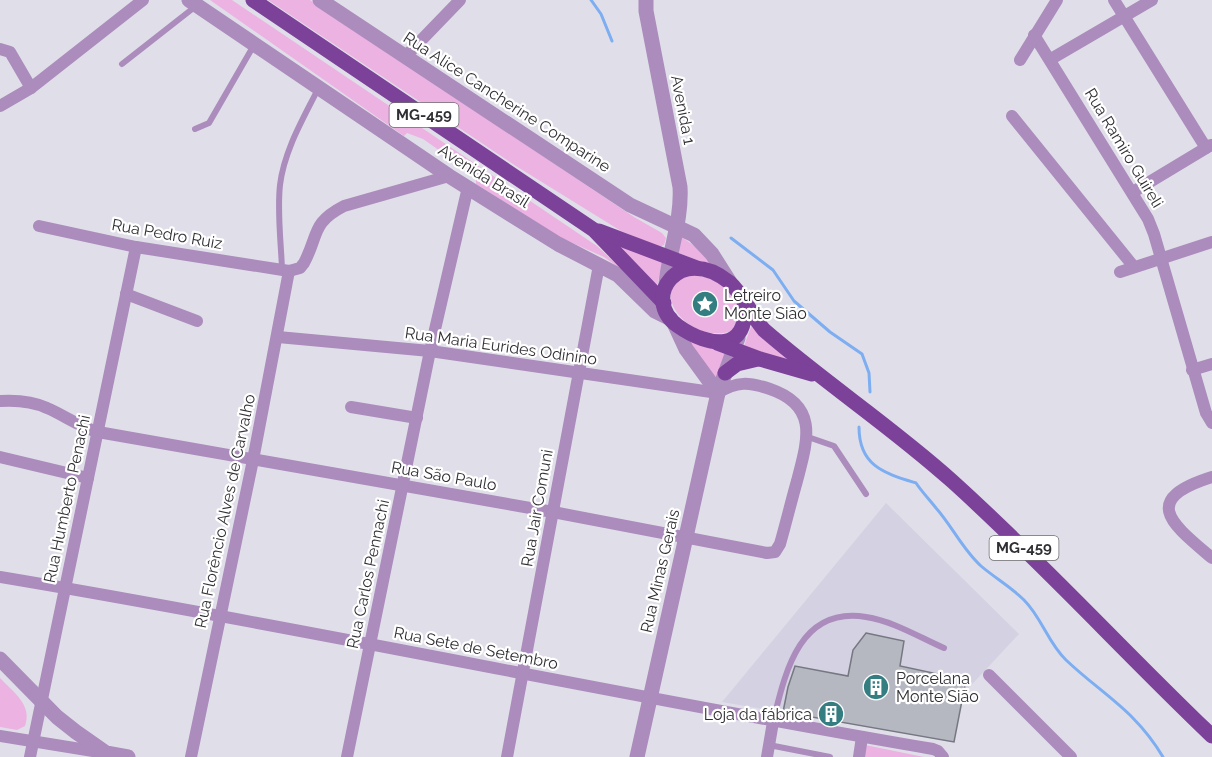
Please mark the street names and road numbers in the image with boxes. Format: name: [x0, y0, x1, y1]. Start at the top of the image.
street label: Rua Alice Cancherine Comparine: [400, 28, 614, 176]
street label: Avenida 1: [667, 74, 699, 146]
street label: Rua Ramiro Guireli: [1081, 85, 1167, 211]
road number: MG-459: [390, 103, 458, 127]
street label: Avenida Brasil: [435, 140, 534, 212]
street label: Rua Pedro Ruiz: [110, 215, 224, 253]
street label: Rua Maria Eurides Odinino: [404, 323, 598, 369]
street label: Rua Florêncio Alves de Carvalho: [191, 392, 259, 630]
street label: Rua Humberto Penachi: [40, 413, 94, 585]
street label: Rua Jair Comuni: [517, 448, 557, 568]
street label: Rua São Paulo: [390, 457, 498, 495]
street label: Rua Carlos Pennachi: [343, 498, 393, 650]
street label: Rua Minas Gerais: [637, 507, 684, 635]
road number: MG-459: [990, 536, 1058, 560]
street label: Rua Sete de Setembro: [392, 623, 560, 673]

